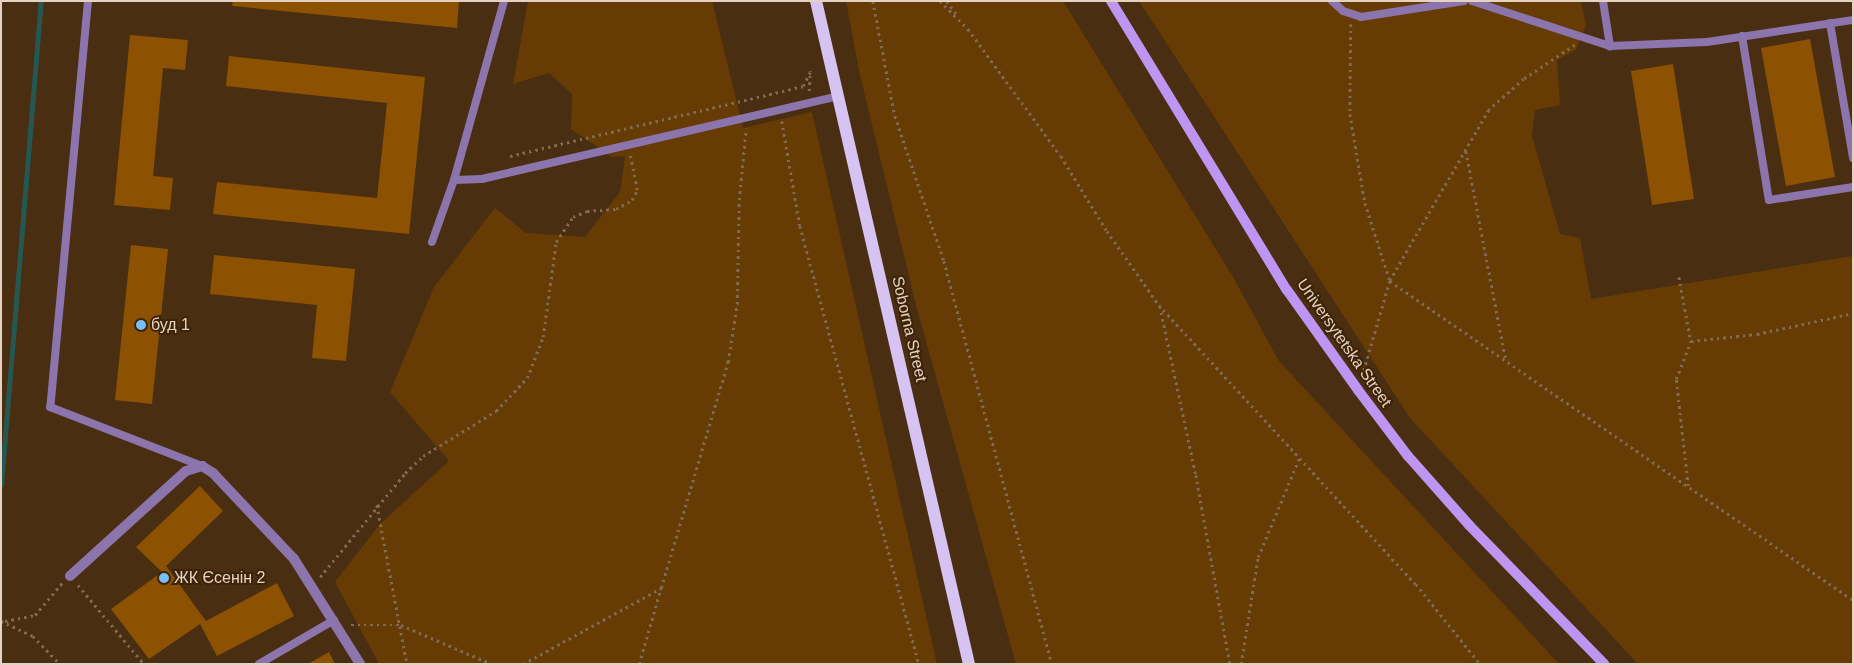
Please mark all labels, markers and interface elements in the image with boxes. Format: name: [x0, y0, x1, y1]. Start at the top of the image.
street label: Soborna Street: [888, 274, 930, 384]
street label: Universytetska Street: [1293, 275, 1395, 411]
place label: буд 1: [151, 315, 190, 335]
marker: буд 1: [135, 319, 147, 331]
place label: ЖК Єсенін 2: [174, 568, 266, 588]
marker: ЖК Єсенін 2: [158, 572, 170, 584]

